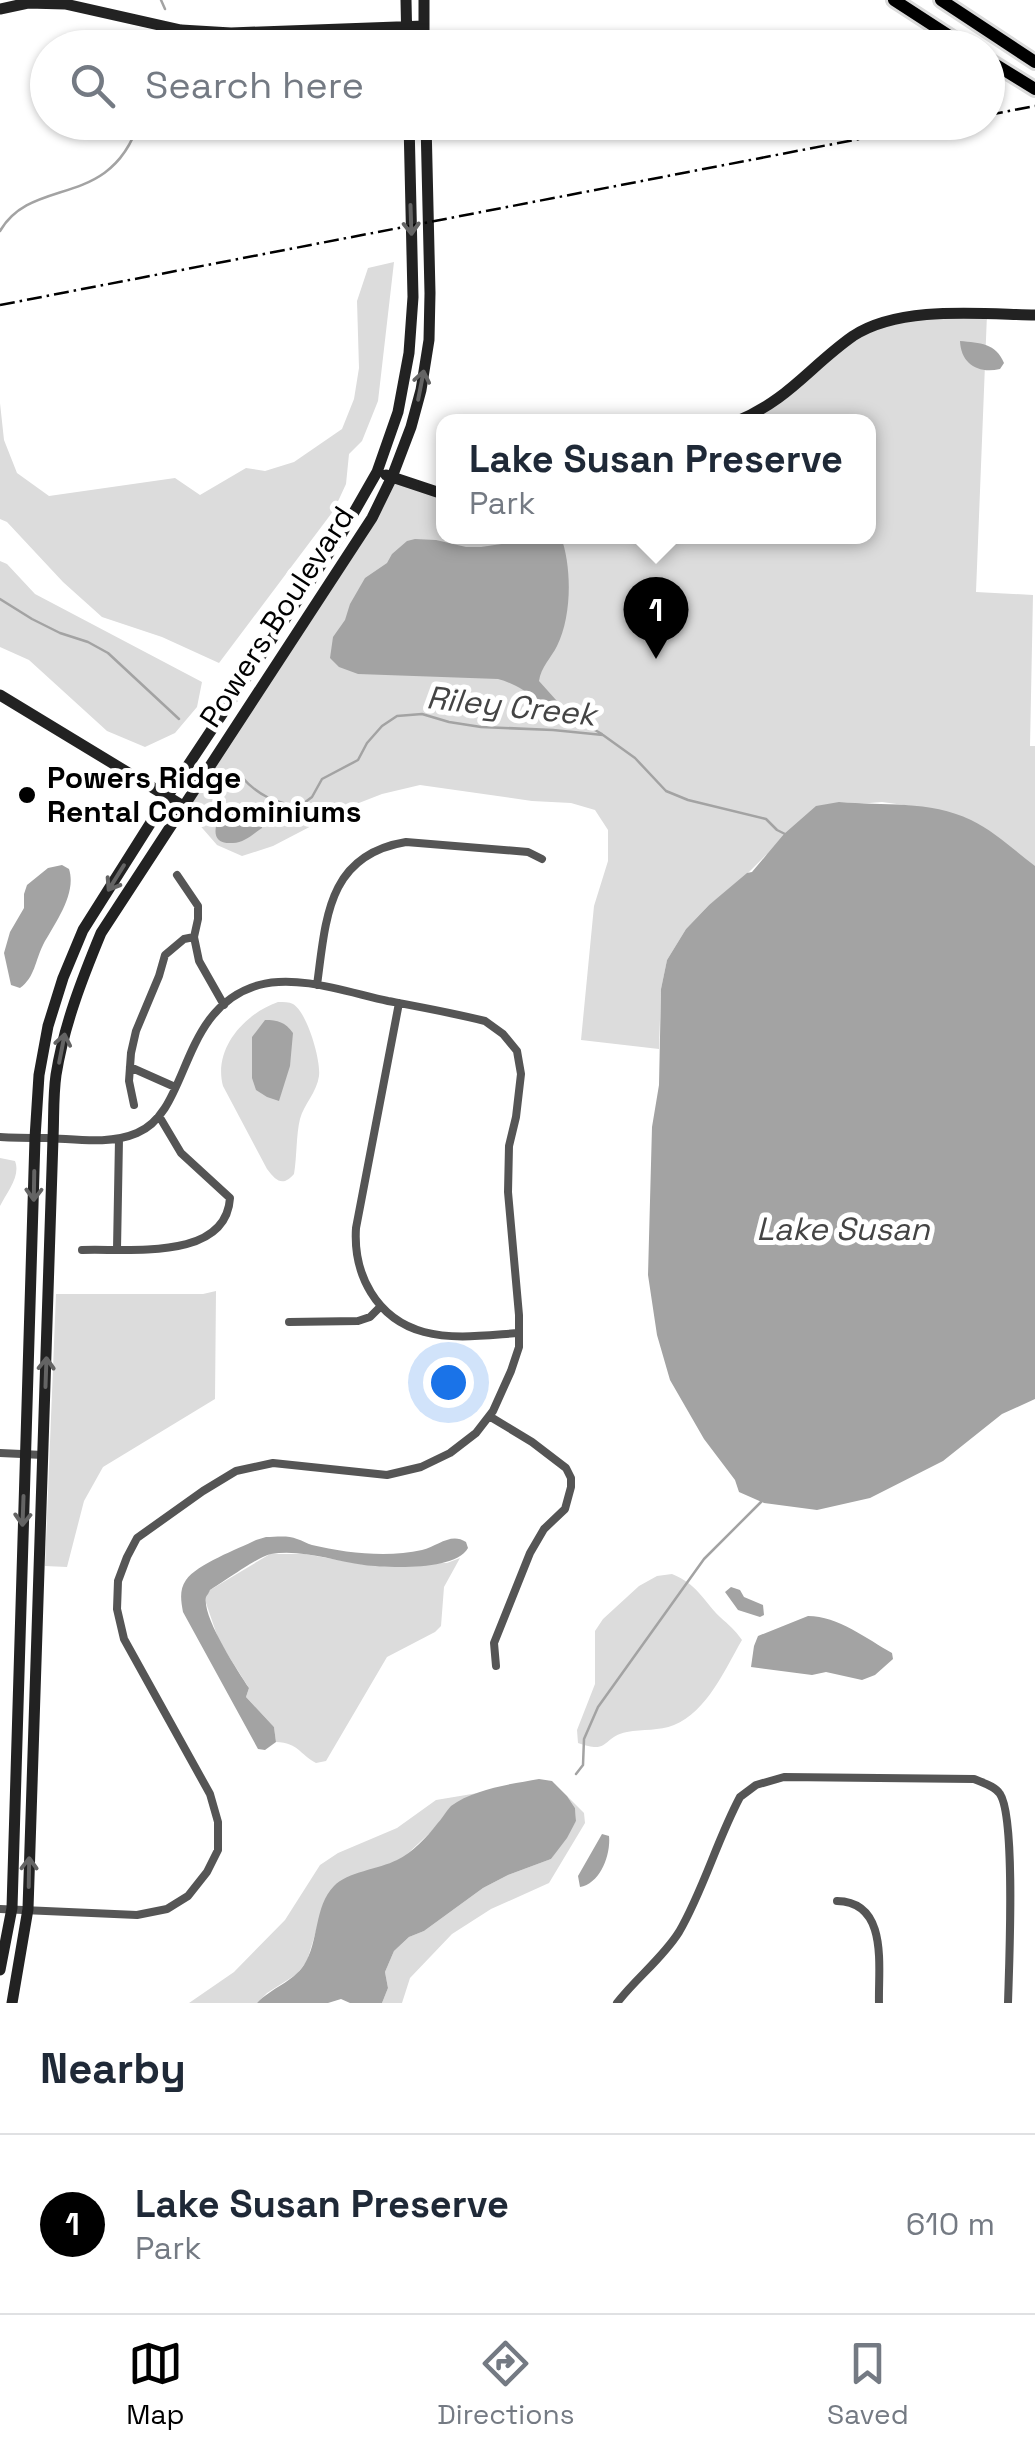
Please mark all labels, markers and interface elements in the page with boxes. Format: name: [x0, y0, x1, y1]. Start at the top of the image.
search box: [30, 30, 1005, 140]
icon: search: [65, 58, 120, 113]
text: Search here: [145, 61, 364, 109]
one-way arrow: [402, 203, 421, 235]
one-way arrow: [413, 369, 432, 401]
popup: [436, 414, 876, 544]
text: Lake Susan Preserve: [469, 435, 843, 483]
text: Park: [469, 483, 536, 523]
street label: Powers Boulevard: [190, 499, 363, 735]
pin: 1: [624, 576, 688, 659]
water label: Riley Creek: [424, 677, 601, 735]
place label: Powers Ridge Rental Condominiums: [47, 758, 362, 831]
marker: Powers Ridge Rental Condominiums: [16, 784, 38, 806]
one-way arrow: [106, 863, 127, 892]
one-way arrow: [53, 1033, 72, 1065]
one-way arrow: [24, 1169, 43, 1201]
water label: Lake Susan: [756, 1209, 931, 1249]
one-way arrow: [36, 1357, 55, 1389]
your location: [423, 1357, 474, 1408]
one-way arrow: [14, 1494, 33, 1526]
one-way arrow: [20, 1856, 39, 1888]
text: Nearby: [40, 2042, 186, 2095]
text: Lake Susan Preserve: [135, 2180, 509, 2228]
text: 1: [65, 2204, 80, 2244]
text: 610 m: [906, 2204, 995, 2244]
text: Park: [135, 2228, 202, 2268]
tab: Map: [126, 2336, 185, 2432]
tab: Directions: [437, 2336, 574, 2432]
tab: Saved: [827, 2336, 909, 2432]

